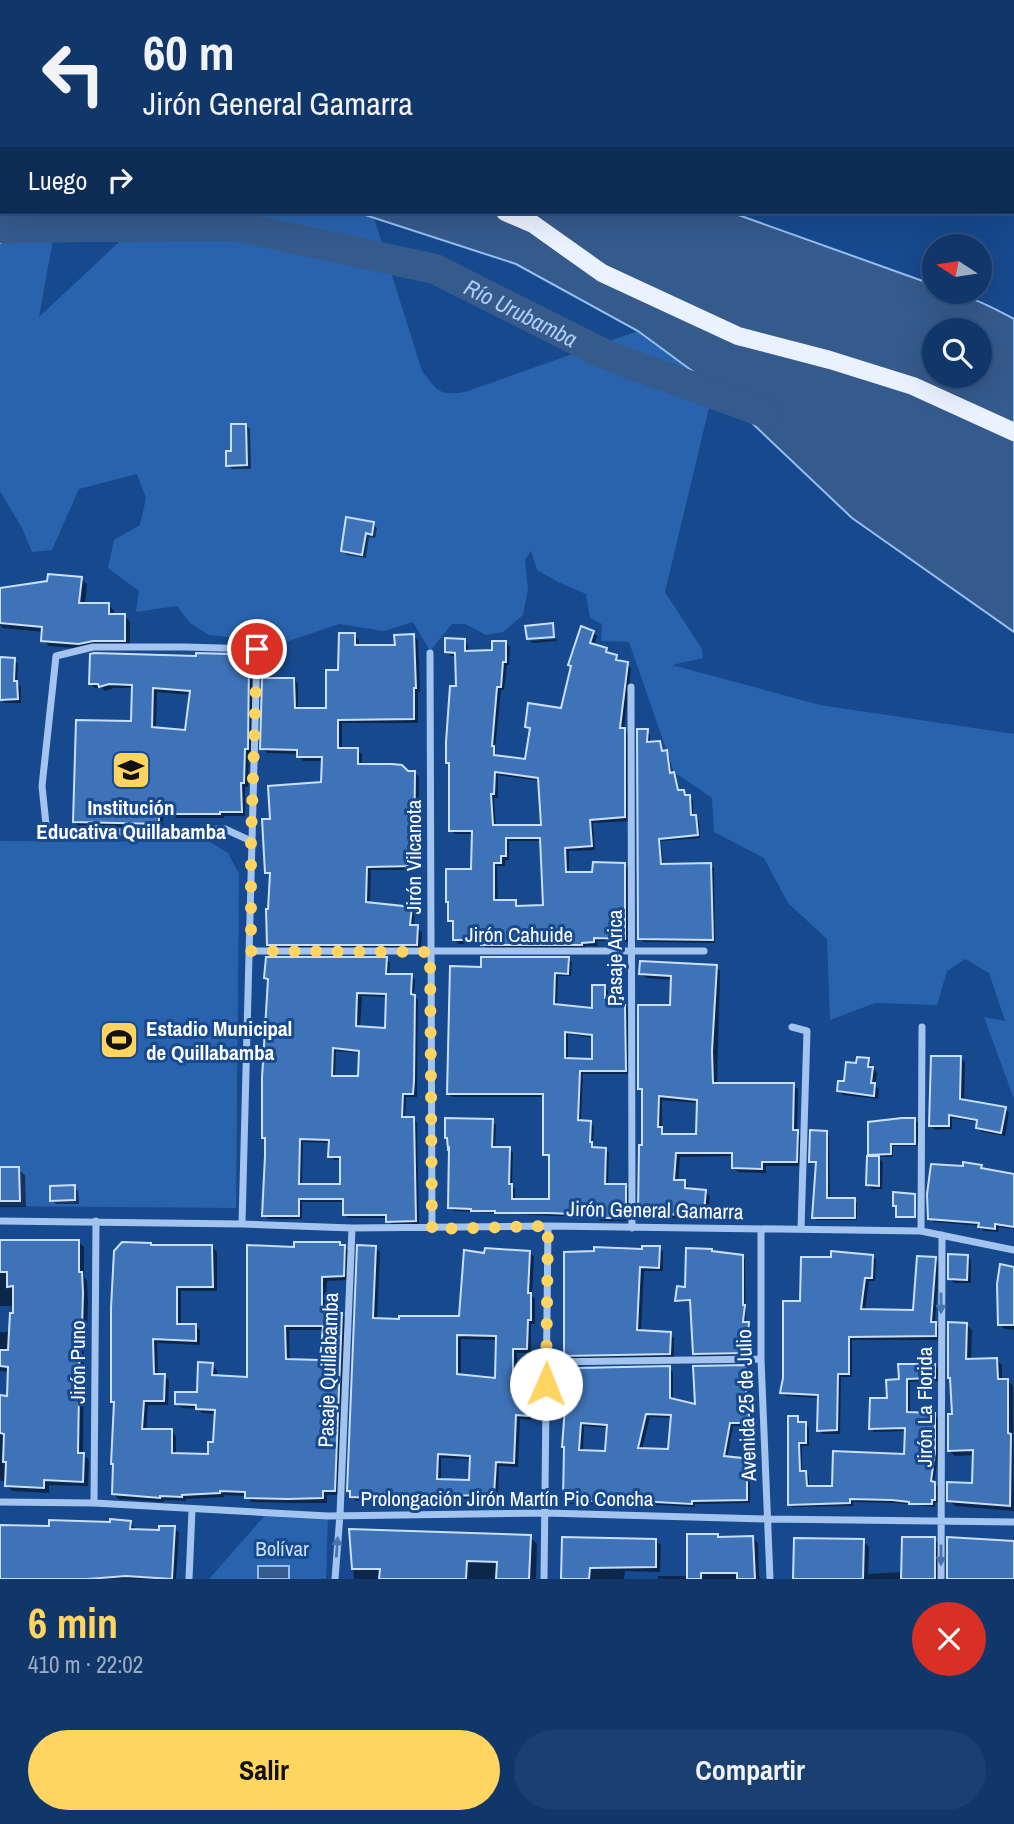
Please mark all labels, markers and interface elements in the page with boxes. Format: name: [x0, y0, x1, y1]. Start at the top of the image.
text: 60 m: [143, 19, 235, 85]
icon: left: [28, 28, 119, 119]
text: Jirón General Gamarra: [143, 82, 413, 125]
icon: right: [101, 161, 139, 199]
text: Luego: [28, 163, 87, 198]
north arrow: [922, 234, 992, 304]
map controls: [922, 234, 992, 388]
water label: Río Urubamba: [459, 271, 583, 354]
button: search: [922, 318, 992, 388]
pin: [227, 619, 287, 679]
icon: arrive: [238, 630, 276, 668]
school or university icon: Institución Educativa Quillabamba: [110, 749, 152, 791]
place label: Institución Educativa Quillabamba: [36, 793, 226, 846]
street label: Jirón Vilcanota: [399, 799, 428, 914]
street label: Pasaje Arica: [600, 909, 629, 1006]
street label: Jirón Cahuide: [465, 920, 573, 949]
place label: Estadio Municipal de Quillabamba: [146, 1014, 292, 1067]
sports icon: Estadio Municipal de Quillabamba: [98, 1019, 140, 1061]
street label: Jirón General Gamarra: [566, 1194, 744, 1226]
street label: Pasaje Quillabamba: [311, 1292, 345, 1448]
one-way arrow: [935, 1292, 947, 1314]
street label: Jirón Puno: [63, 1320, 92, 1404]
street label: Avenida 25 de Julio: [729, 1329, 763, 1482]
street label: Jirón La Florida: [910, 1346, 939, 1467]
position arrow: [509, 1347, 583, 1421]
street label: Prolongación Jirón Martín Pio Concha: [361, 1484, 654, 1513]
park label: Bolívar: [255, 1534, 309, 1563]
one-way arrow: [332, 1535, 343, 1557]
one-way arrow: [935, 1544, 947, 1566]
text: 6 min: [28, 1595, 118, 1651]
button: close: [912, 1602, 986, 1676]
text: 410 m · 22:02: [28, 1649, 143, 1680]
button: Salir: [28, 1730, 500, 1810]
button: Compartir: [514, 1730, 986, 1810]

